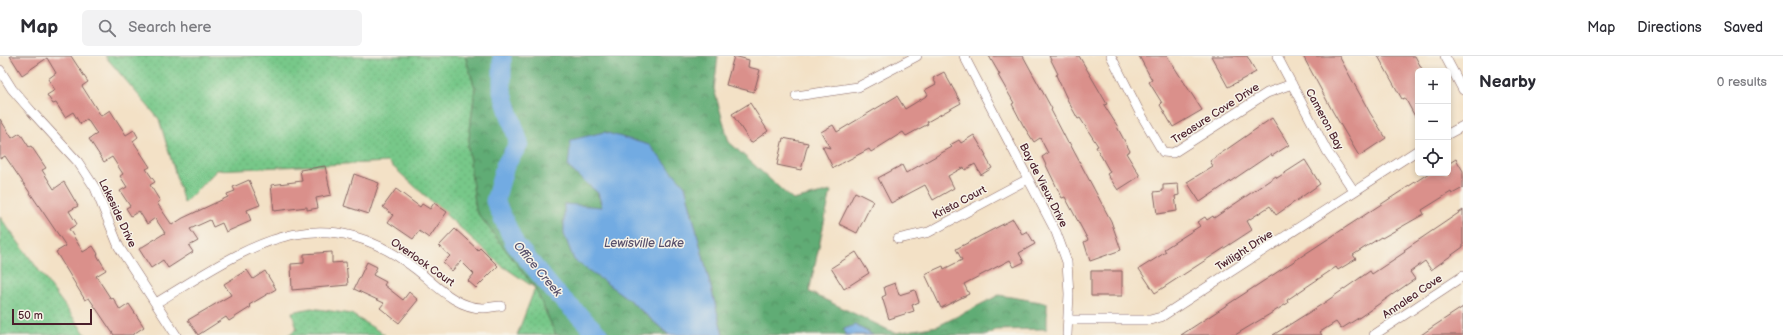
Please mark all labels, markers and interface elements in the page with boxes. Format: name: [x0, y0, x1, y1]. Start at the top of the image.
search box: [82, 10, 362, 46]
text: Map: [20, 16, 58, 39]
icon: search: [96, 17, 118, 39]
text: Search here: [128, 18, 211, 37]
text: Map: [1587, 19, 1615, 36]
text: Directions: [1637, 19, 1702, 36]
text: Saved: [1724, 19, 1763, 36]
map controls: [1415, 68, 1451, 176]
button: +: [1415, 68, 1451, 104]
text: Nearby: [1479, 72, 1536, 92]
text: 0 results: [1717, 74, 1767, 90]
street label: Treasure Cove Drive: [1169, 80, 1262, 147]
street label: Cameron Bay: [1303, 86, 1346, 152]
button: −: [1415, 104, 1451, 140]
button: locate: [1415, 140, 1451, 176]
street label: Bay de Vieux Drive: [1017, 141, 1071, 230]
street label: Lakeside Drive: [96, 177, 139, 250]
street label: Krista Court: [930, 183, 989, 222]
street label: Twilight Drive: [1213, 227, 1276, 274]
street label: Overlook Court: [388, 236, 458, 290]
water label: Lewisville Lake: [604, 236, 684, 251]
water label: Office Creek: [510, 239, 566, 301]
street label: Annalea Cove: [1380, 271, 1445, 321]
scale bar: [12, 307, 92, 326]
text: 50 m: [18, 309, 43, 322]

